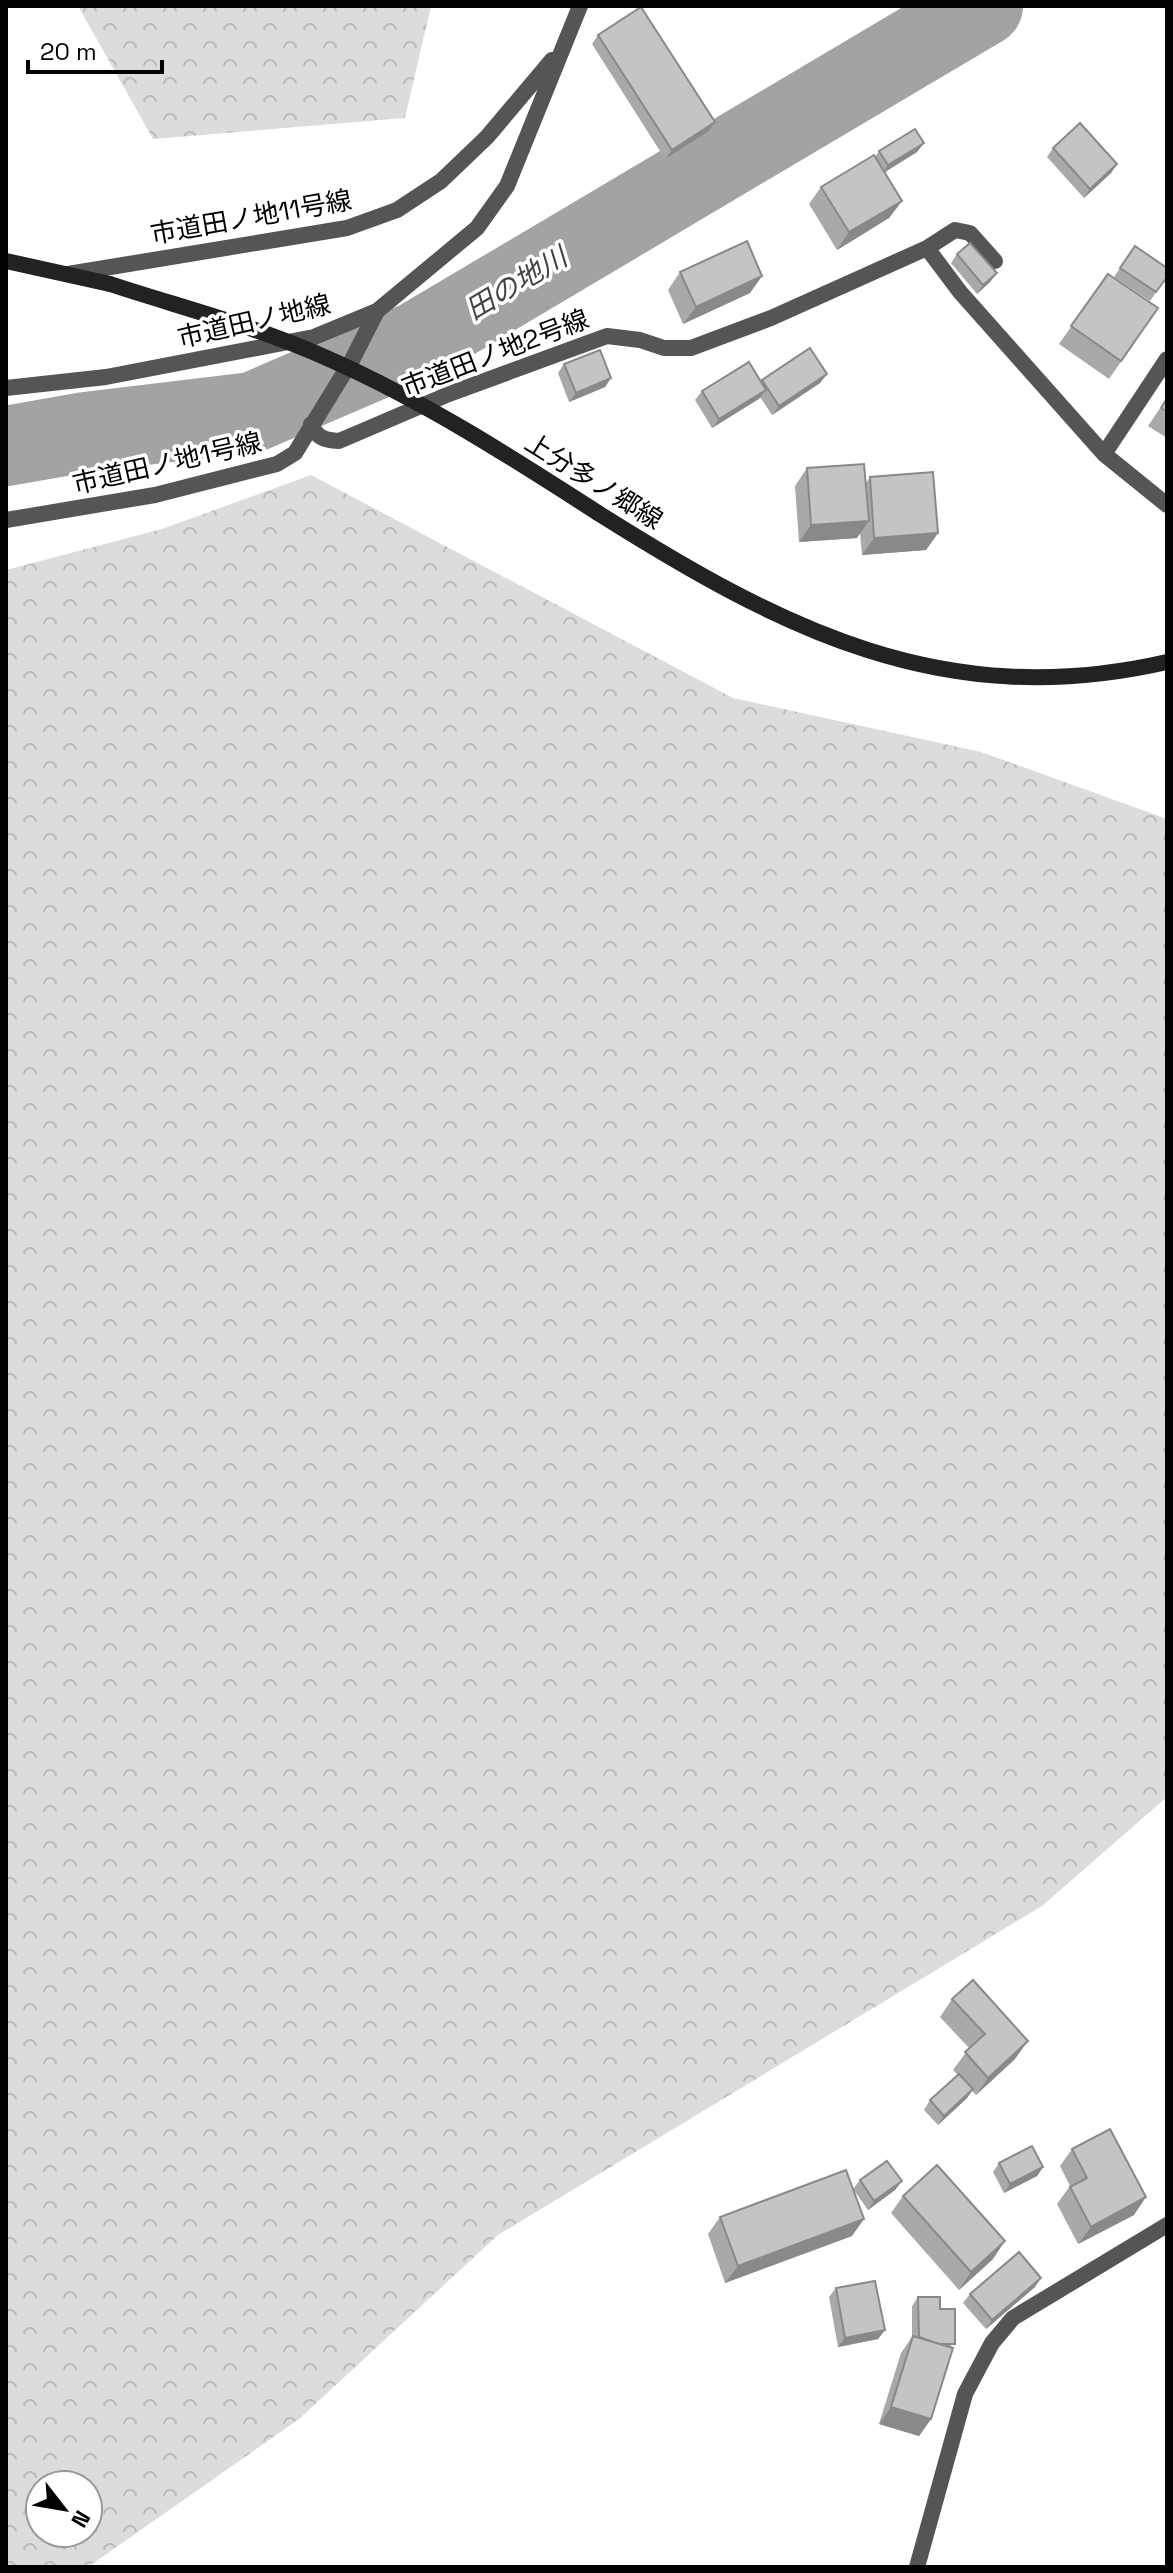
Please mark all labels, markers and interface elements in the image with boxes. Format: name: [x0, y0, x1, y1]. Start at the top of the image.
scale bar: [28, 24, 162, 74]
text: 20 m: [40, 36, 97, 67]
street label: 市道田ノ地11号線: [148, 183, 354, 251]
water label: 田の地川: [459, 237, 576, 327]
street label: 市道田ノ地線: [174, 287, 334, 355]
street label: 市道田ノ地2号線: [397, 302, 593, 404]
street label: 市道田ノ地1号線: [69, 425, 265, 501]
street label: 上分多ノ郷線: [519, 425, 669, 537]
north arrow: [24, 2469, 104, 2549]
text: N: [65, 2506, 97, 2533]

